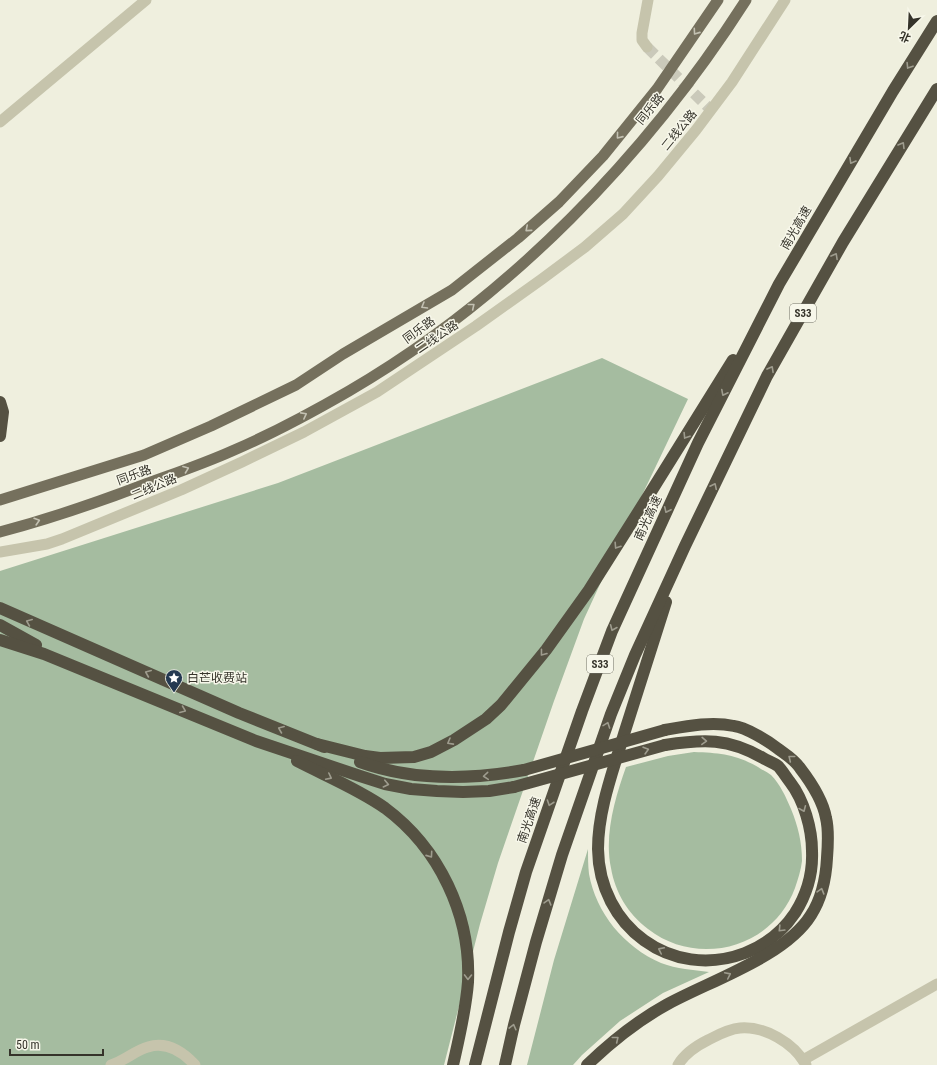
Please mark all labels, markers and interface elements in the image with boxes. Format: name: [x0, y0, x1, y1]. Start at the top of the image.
north arrow: [889, 8, 929, 48]
one-way arrow: [694, 28, 701, 35]
text: 北: [897, 29, 913, 45]
one-way arrow: [906, 62, 913, 69]
street label: 同乐路: [633, 91, 667, 127]
street label: 二线公路: [658, 107, 700, 153]
one-way arrow: [616, 132, 623, 139]
one-way arrow: [898, 142, 905, 149]
one-way arrow: [849, 157, 856, 164]
street label: 南光高速: [778, 204, 814, 252]
one-way arrow: [525, 224, 532, 231]
one-way arrow: [830, 253, 838, 260]
one-way arrow: [420, 302, 428, 309]
one-way arrow: [467, 303, 474, 310]
road number: S33: [790, 304, 816, 322]
street label: 同乐路: [400, 314, 438, 346]
street label: 二线公路: [413, 318, 461, 356]
one-way arrow: [767, 366, 774, 373]
one-way arrow: [721, 389, 729, 396]
one-way arrow: [300, 412, 308, 420]
one-way arrow: [683, 432, 690, 439]
street label: 同乐路: [115, 462, 153, 488]
one-way arrow: [183, 466, 190, 474]
street label: 二线公路: [129, 471, 179, 503]
one-way arrow: [709, 483, 717, 490]
street label: 南光高速: [632, 493, 664, 543]
one-way arrow: [664, 506, 672, 514]
one-way arrow: [34, 517, 41, 526]
one-way arrow: [614, 542, 621, 549]
one-way arrow: [25, 618, 32, 626]
one-way arrow: [610, 624, 618, 632]
one-way arrow: [541, 649, 548, 656]
road number: S33: [587, 655, 613, 673]
place icon: 白芒收费站: [164, 668, 184, 693]
one-way arrow: [145, 670, 152, 678]
place label: 白芒收费站: [187, 671, 247, 685]
one-way arrow: [179, 706, 186, 714]
one-way arrow: [602, 722, 610, 729]
one-way arrow: [277, 726, 284, 734]
one-way arrow: [447, 737, 454, 745]
one-way arrow: [701, 737, 707, 745]
one-way arrow: [643, 747, 650, 755]
one-way arrow: [788, 756, 795, 763]
one-way arrow: [483, 771, 489, 780]
one-way arrow: [325, 772, 332, 780]
one-way arrow: [383, 779, 390, 787]
street label: 南光高速: [515, 795, 543, 845]
one-way arrow: [546, 800, 555, 807]
one-way arrow: [798, 805, 806, 813]
one-way arrow: [425, 851, 433, 858]
one-way arrow: [817, 888, 825, 894]
one-way arrow: [543, 898, 552, 905]
one-way arrow: [779, 924, 786, 932]
one-way arrow: [658, 947, 666, 955]
one-way arrow: [724, 972, 731, 979]
one-way arrow: [464, 974, 472, 980]
one-way arrow: [509, 1024, 517, 1030]
scale bar: [10, 1031, 103, 1057]
one-way arrow: [611, 1036, 618, 1043]
text: 50 m: [16, 1038, 40, 1052]

